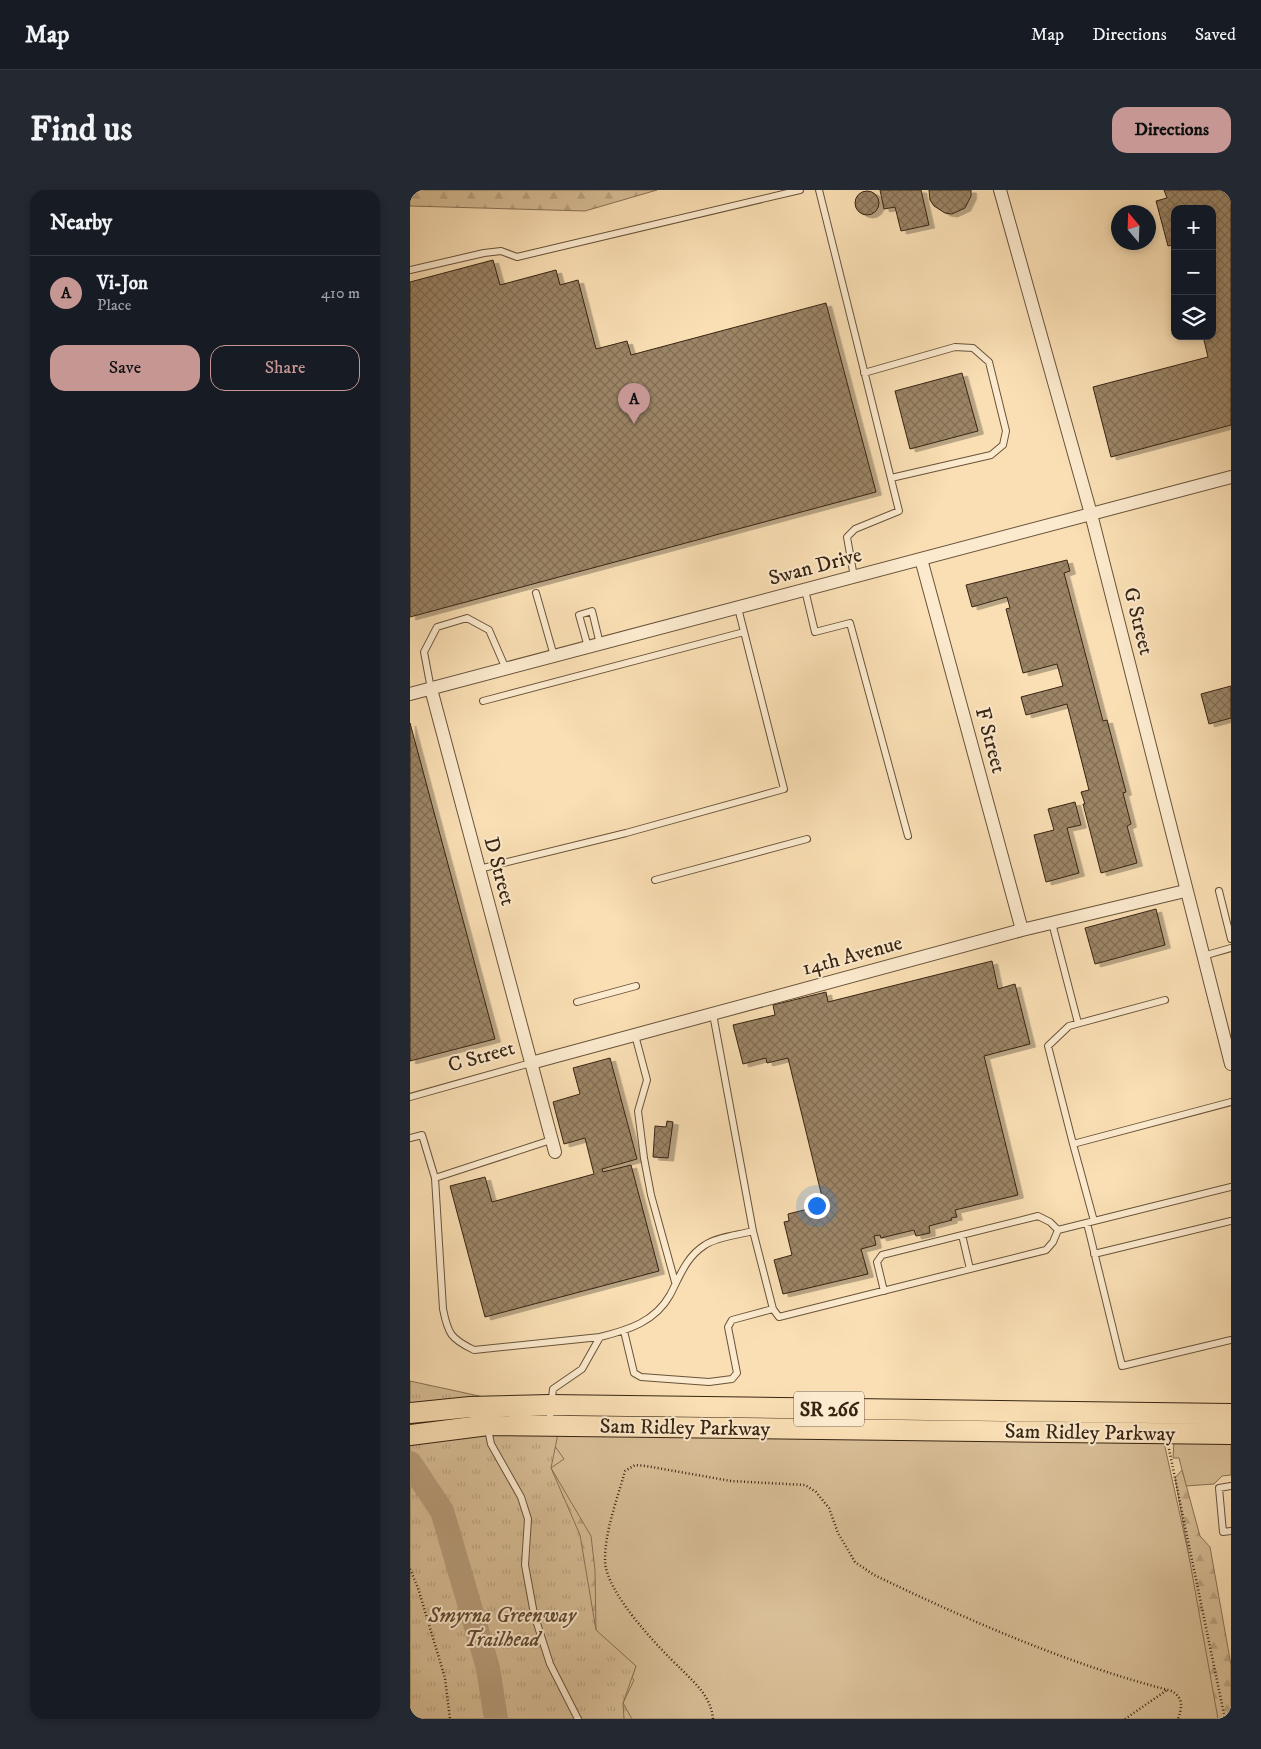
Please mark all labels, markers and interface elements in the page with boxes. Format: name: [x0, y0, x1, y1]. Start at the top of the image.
text: Map: [25, 20, 69, 50]
text: Map: [1031, 24, 1064, 46]
text: Directions: [1092, 24, 1167, 46]
text: Saved: [1195, 24, 1236, 46]
button: Directions: [1112, 107, 1231, 153]
text: Find us: [30, 108, 132, 152]
north arrow: [1111, 205, 1156, 250]
map controls: [1171, 205, 1216, 340]
button: +: [1171, 205, 1216, 250]
text: Nearby: [50, 210, 112, 236]
button: −: [1171, 250, 1216, 295]
text: Vi-Jon: [97, 272, 148, 295]
text: A: [61, 283, 71, 303]
text: 410 m: [321, 283, 360, 303]
text: Place: [97, 295, 131, 315]
button: layers: [1171, 295, 1216, 340]
button: Save: [50, 345, 200, 391]
button: Share: [210, 345, 360, 391]
pin: A: [618, 383, 650, 424]
street label: Swan Drive: [766, 542, 865, 592]
street label: G Street: [1117, 585, 1159, 658]
street label: F Street: [969, 705, 1011, 776]
street label: D Street: [477, 834, 521, 909]
street label: 14th Avenue: [799, 930, 905, 982]
street label: C Street: [445, 1035, 518, 1079]
your location: [804, 1193, 830, 1219]
road number: SR 266: [794, 1392, 864, 1426]
street label: Sam Ridley Parkway: [599, 1414, 772, 1443]
street label: Sam Ridley Parkway: [1004, 1419, 1177, 1448]
park label: Smyrna Greenway Trailhead: [427, 1603, 578, 1653]

